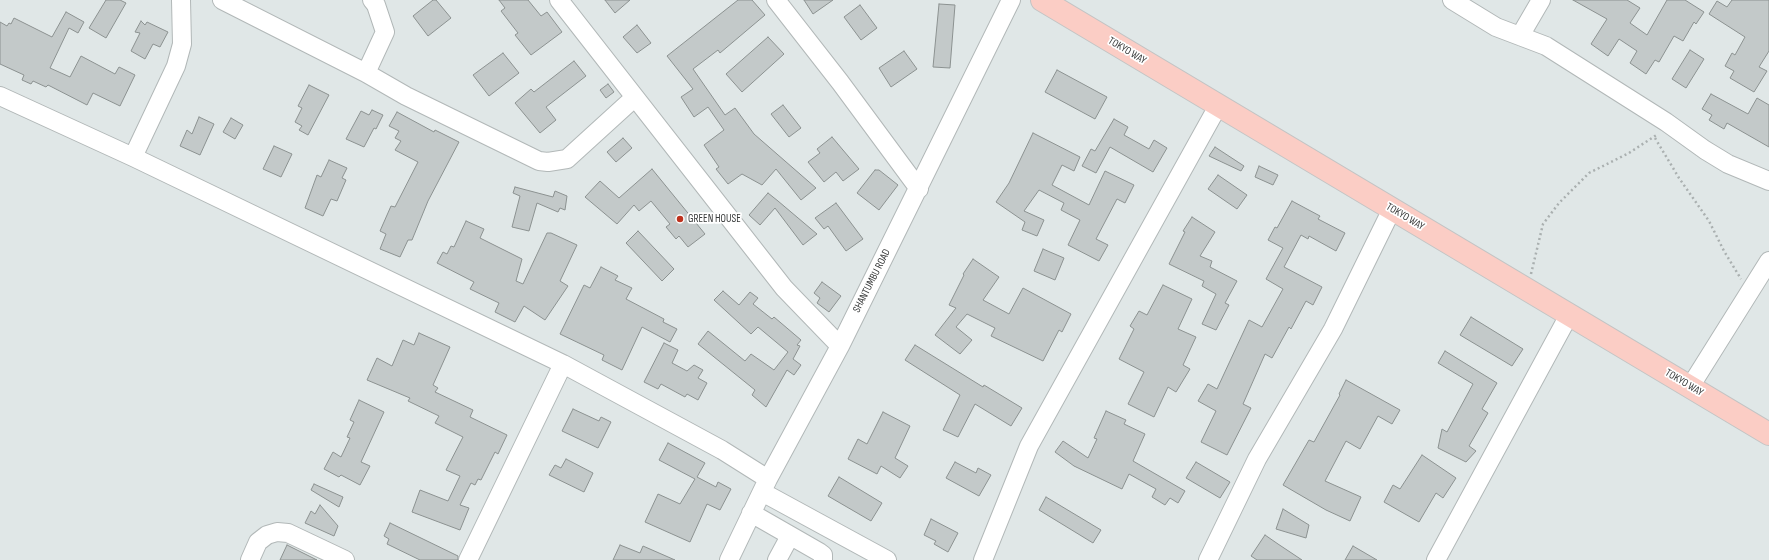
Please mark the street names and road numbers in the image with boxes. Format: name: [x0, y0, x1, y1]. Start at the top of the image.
street label: TOKYO WAY: [1106, 35, 1148, 67]
street label: TOKYO WAY: [1384, 201, 1426, 233]
street label: SHANTUMBU ROAD: [850, 247, 894, 315]
street label: TOKYO WAY: [1663, 367, 1705, 399]

